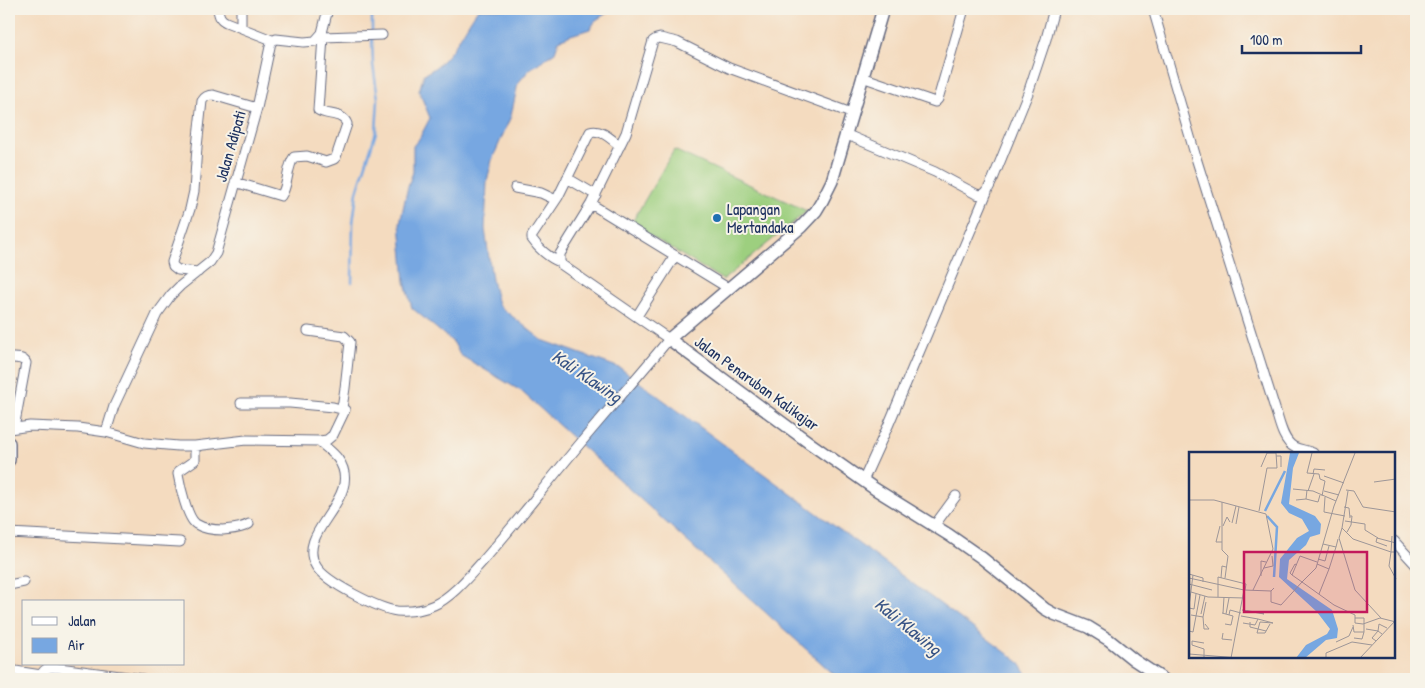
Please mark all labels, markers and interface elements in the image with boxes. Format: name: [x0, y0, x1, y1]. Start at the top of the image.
scale bar: [1242, 22, 1361, 54]
text: 100 m: [1250, 29, 1283, 50]
street label: Jalan Adipati: [209, 108, 251, 184]
place label: Lapangan Mertandaka: [727, 198, 793, 238]
marker: Lapangan Mertandaka: [711, 212, 723, 224]
street label: Jalan Penaruban Kalikajar: [690, 330, 824, 436]
water label: Kali Klawing: [547, 343, 628, 409]
inset map: [1189, 452, 1395, 658]
water label: Kali Klawing: [869, 591, 947, 661]
legend: [22, 600, 185, 666]
text: Jalan: [68, 610, 96, 631]
text: Air: [68, 634, 85, 655]

